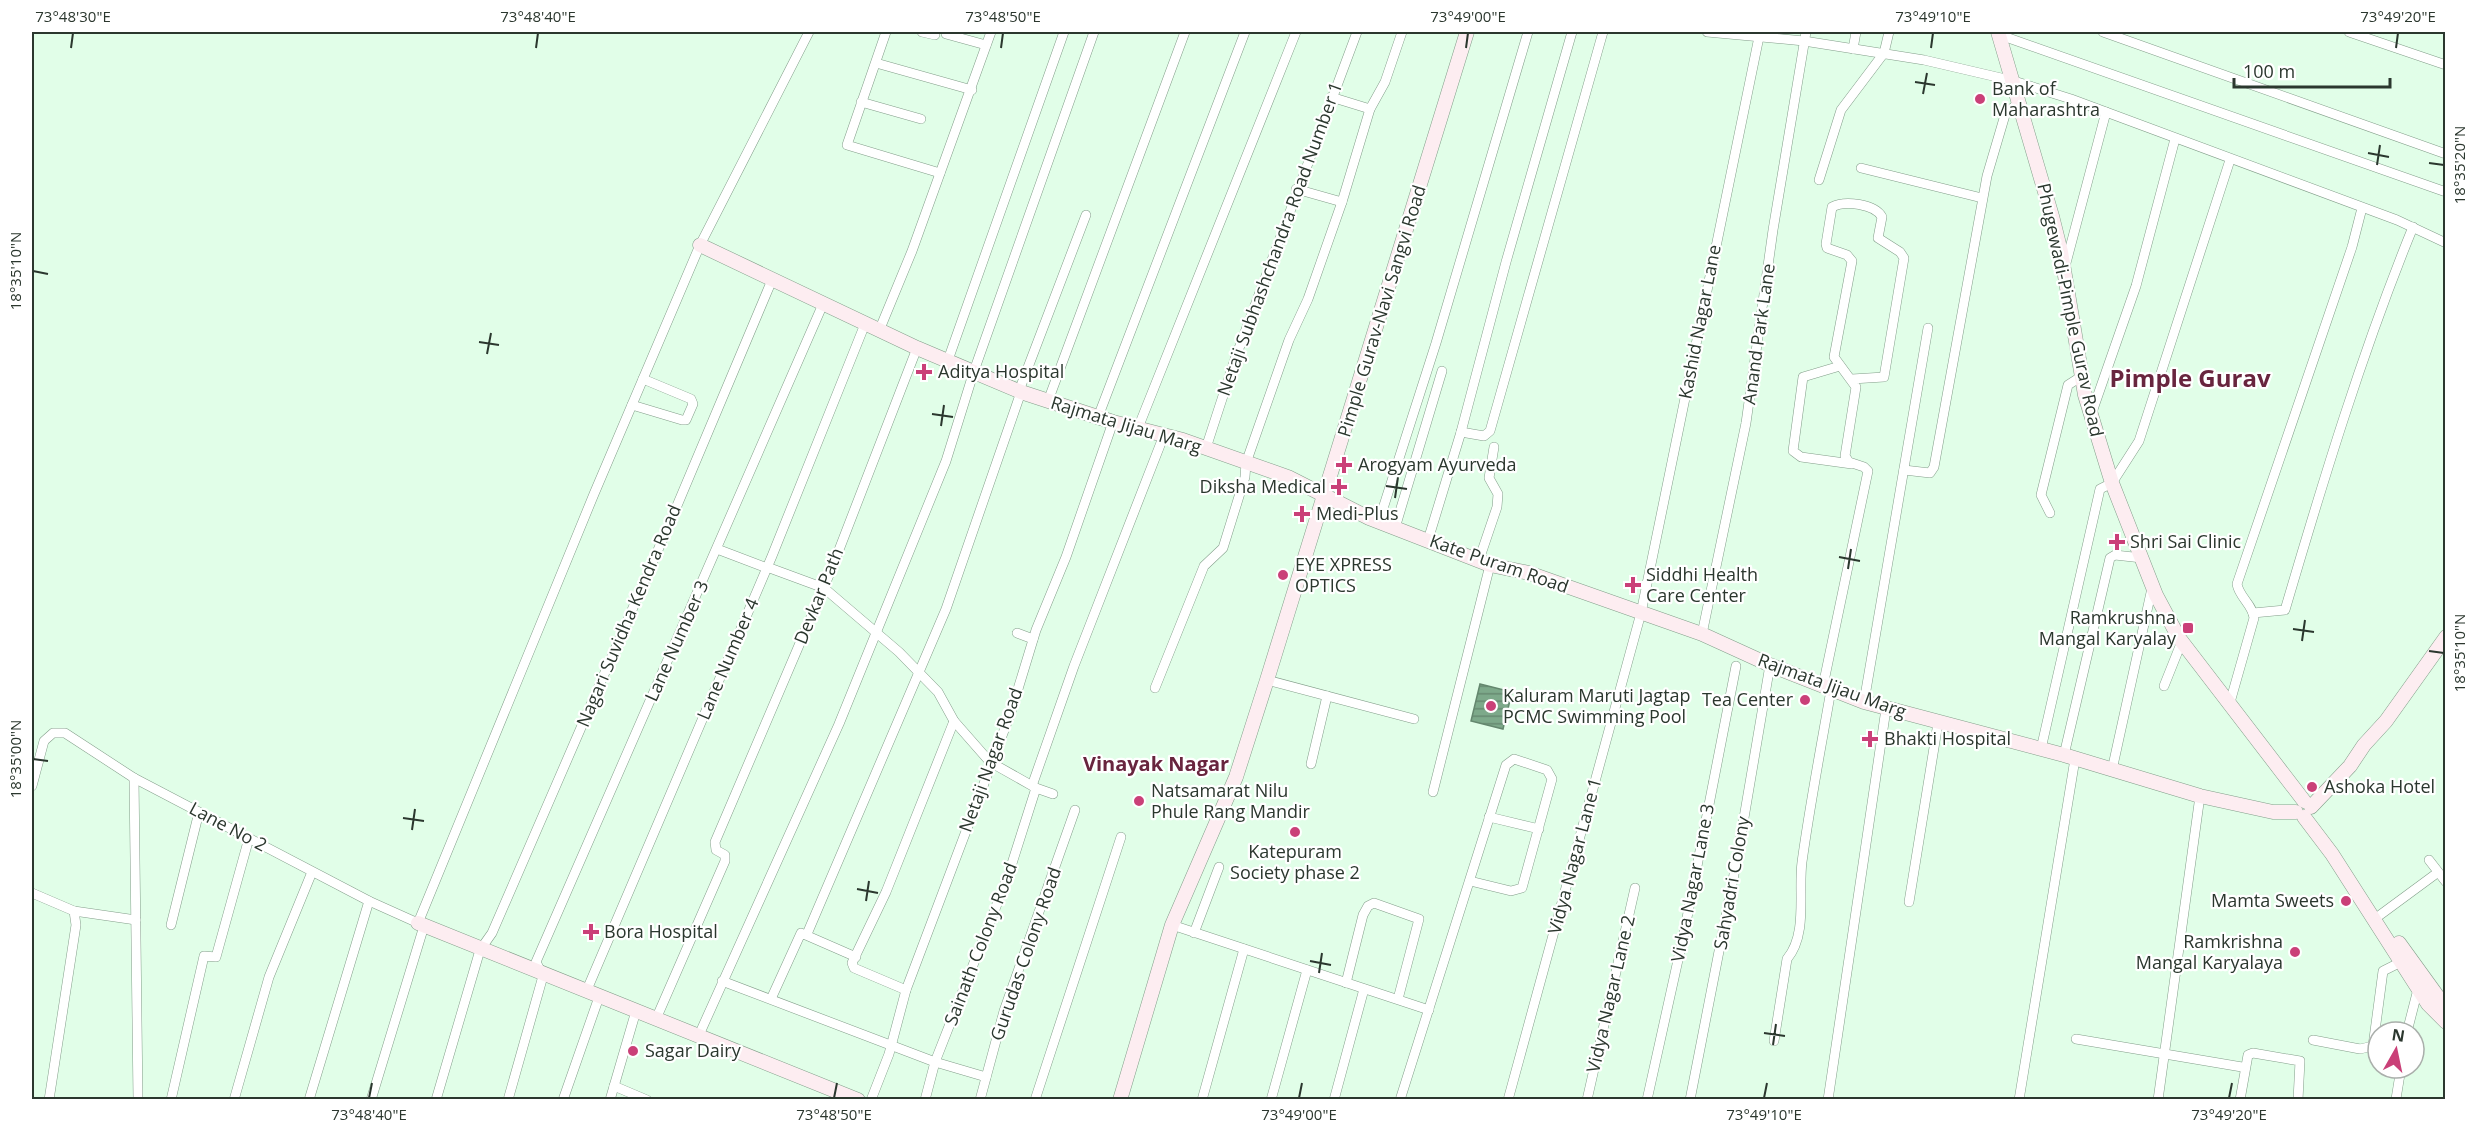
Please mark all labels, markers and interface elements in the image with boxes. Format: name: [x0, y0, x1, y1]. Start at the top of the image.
text: 73°48'30"E: [35, 6, 111, 26]
text: 73°48'40"E: [500, 6, 576, 26]
text: 73°48'50"E: [965, 6, 1041, 26]
text: 73°49'00"E: [1430, 6, 1506, 26]
text: 73°49'10"E: [1895, 6, 1971, 26]
text: 73°49'20"E: [2360, 6, 2436, 26]
scale bar: [2234, 51, 2390, 89]
text: 100 m: [2243, 59, 2295, 83]
place label: Bank of Maharashtra: [1992, 76, 2100, 121]
street label: Netaji Subhashchandra Road Number 1: [1211, 78, 1347, 399]
marker: Bank of Maharashtra: [1973, 92, 1987, 106]
text: 18°35'20"N: [2449, 126, 2469, 204]
street label: Phugewadi-Pimple Gurav Road: [2032, 181, 2110, 439]
street label: Pimple Gurav-Navi Sangvi Road: [1331, 182, 1431, 440]
text: 18°35'10"N: [5, 232, 25, 310]
street label: Kashid Nagar Lane: [1672, 243, 1726, 401]
street label: Anand Park Lane: [1736, 262, 1780, 406]
place label: Aditya Hospital: [938, 359, 1064, 383]
district label: Pimple Gurav: [2109, 361, 2271, 394]
marker: Aditya Hospital: [915, 363, 933, 381]
street label: Rajmata Jijau Marg: [1048, 390, 1205, 458]
place label: Arogyam Ayurveda: [1358, 452, 1517, 476]
marker: Arogyam Ayurveda: [1335, 456, 1353, 474]
place label: Diksha Medical: [1200, 474, 1326, 498]
marker: Diksha Medical: [1330, 478, 1348, 496]
street label: Nagari Suvidha Kendra Road: [570, 501, 686, 730]
place label: Medi-Plus: [1316, 501, 1399, 525]
marker: Medi-Plus: [1293, 505, 1311, 523]
street label: Kate Puram Road: [1427, 528, 1572, 598]
place label: Shri Sai Clinic: [2130, 529, 2242, 553]
marker: Shri Sai Clinic: [2108, 533, 2126, 551]
street label: Devkar Path: [788, 544, 848, 647]
place label: EYE XPRESS OPTICS: [1295, 552, 1392, 597]
place label: Siddhi Health Care Center: [1646, 562, 1758, 607]
marker: EYE XPRESS OPTICS: [1276, 568, 1290, 582]
street label: Lane Number 3: [639, 576, 713, 705]
marker: Siddhi Health Care Center: [1624, 576, 1642, 594]
street label: Lane Number 4: [691, 594, 764, 723]
place label: Ramkrushna Mangal Karyalay: [2039, 605, 2177, 650]
text: 18°35'10"N: [2449, 614, 2469, 692]
marker: Ramkrushna Mangal Karyalay: [2181, 621, 2195, 635]
street label: Rajmata Jijau Marg: [1755, 647, 1910, 723]
place label: Kaluram Maruti Jagtap PCMC Swimming Pool: [1503, 683, 1691, 728]
street label: Netaji Nagar Road: [953, 684, 1027, 835]
place label: Tea Center: [1702, 687, 1794, 711]
marker: Tea Center: [1798, 693, 1812, 707]
marker: Kaluram Maruti Jagtap PCMC Swimming Pool: [1484, 699, 1498, 713]
text: 18°35'00"N: [5, 720, 25, 798]
place label: Bhakti Hospital: [1884, 726, 2011, 750]
marker: Bhakti Hospital: [1861, 730, 1879, 748]
district label: Vinayak Nagar: [1083, 750, 1229, 777]
place label: Ashoka Hotel: [2324, 774, 2435, 798]
street label: Vidya Nagar Lane 1: [1542, 775, 1606, 937]
place label: Natsamarat Nilu Phule Rang Mandir: [1151, 778, 1311, 823]
marker: Ashoka Hotel: [2305, 780, 2319, 794]
marker: Natsamarat Nilu Phule Rang Mandir: [1132, 794, 1146, 808]
street label: Lane No 2: [185, 796, 271, 857]
street label: Vidya Nagar Lane 3: [1665, 802, 1719, 964]
street label: Sahyadri Colony: [1707, 813, 1755, 951]
marker: Katepuram Society phase 2: [1288, 825, 1302, 839]
place label: Katepuram Society phase 2: [1230, 839, 1360, 884]
street label: Sainath Colony Road: [938, 859, 1022, 1029]
street label: Gurudas Colony Road: [984, 864, 1066, 1044]
place label: Mamta Sweets: [2211, 888, 2334, 912]
marker: Mamta Sweets: [2339, 894, 2353, 908]
street label: Vidya Nagar Lane 2: [1580, 913, 1640, 1075]
place label: Bora Hospital: [604, 919, 718, 943]
marker: Bora Hospital: [582, 923, 600, 941]
place label: Ramkrishna Mangal Karyalaya: [2136, 929, 2283, 974]
marker: Ramkrishna Mangal Karyalaya: [2288, 945, 2302, 959]
north arrow: [2366, 1020, 2426, 1080]
text: N: [2390, 1023, 2406, 1047]
place label: Sagar Dairy: [645, 1038, 742, 1062]
marker: Sagar Dairy: [626, 1044, 640, 1058]
text: 73°48'40"E: [331, 1104, 407, 1124]
text: 73°48'50"E: [796, 1104, 872, 1124]
text: 73°49'00"E: [1261, 1104, 1337, 1124]
text: 73°49'10"E: [1726, 1104, 1802, 1124]
text: 73°49'20"E: [2191, 1104, 2267, 1124]

